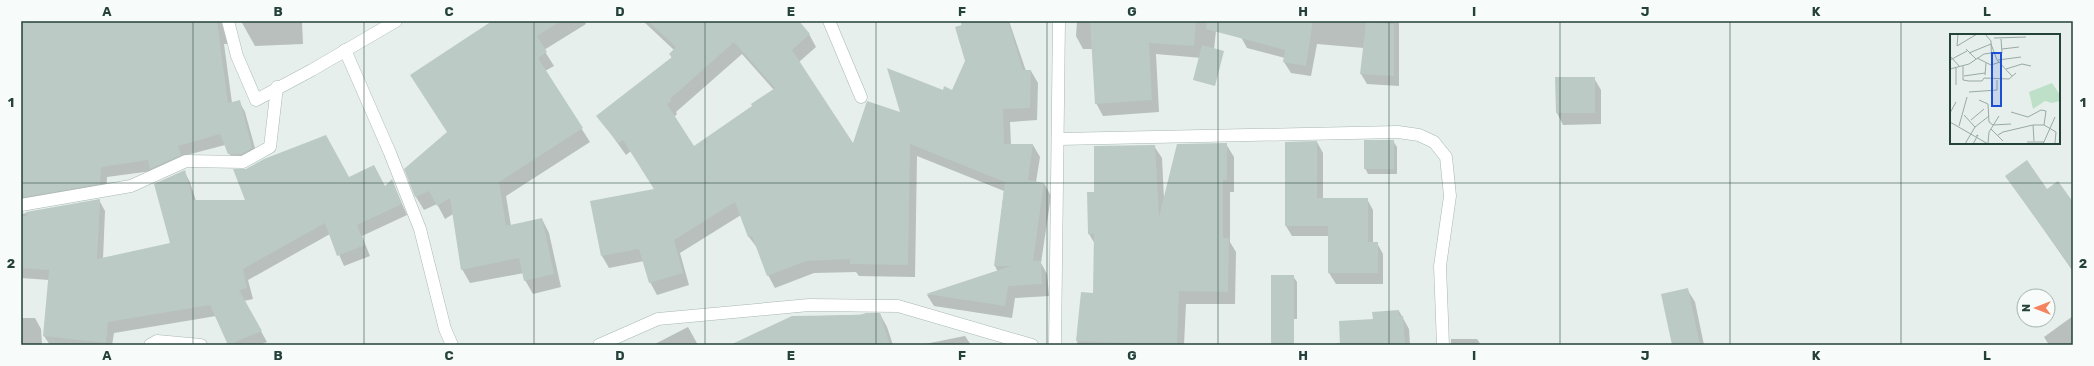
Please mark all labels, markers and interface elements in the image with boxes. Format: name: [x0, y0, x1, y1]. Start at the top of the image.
text: A: [102, 4, 112, 19]
text: B: [273, 4, 283, 19]
text: C: [444, 4, 454, 19]
text: D: [615, 4, 625, 19]
text: E: [787, 4, 795, 19]
text: F: [958, 4, 966, 19]
text: G: [1127, 4, 1137, 19]
text: H: [1298, 4, 1308, 19]
text: I: [1472, 4, 1476, 19]
text: J: [1641, 4, 1649, 19]
text: K: [1812, 4, 1821, 19]
text: L: [1983, 4, 1991, 19]
inset map: [1950, 34, 2060, 144]
text: 1: [8, 95, 14, 110]
text: 1: [2080, 95, 2086, 110]
text: 2: [7, 256, 15, 271]
text: 2: [2079, 256, 2087, 271]
north arrow: [2016, 288, 2056, 328]
text: N: [2020, 304, 2033, 312]
text: A: [102, 348, 112, 363]
text: B: [273, 348, 283, 363]
text: C: [444, 348, 454, 363]
text: D: [615, 348, 625, 363]
text: E: [787, 348, 795, 363]
text: F: [958, 348, 966, 363]
text: G: [1127, 348, 1137, 363]
text: H: [1298, 348, 1308, 363]
text: I: [1472, 348, 1476, 363]
text: J: [1641, 348, 1649, 363]
text: K: [1812, 348, 1821, 363]
text: L: [1983, 348, 1991, 363]

